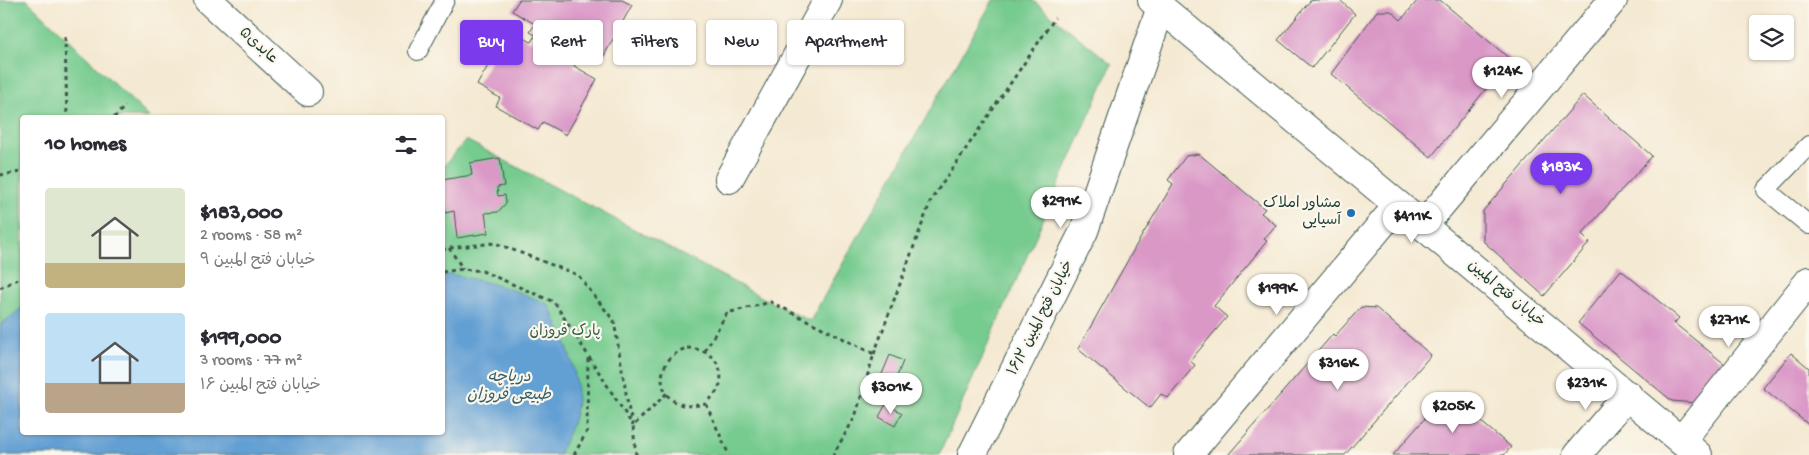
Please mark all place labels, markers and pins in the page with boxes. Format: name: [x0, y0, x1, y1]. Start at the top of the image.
pin: $124K: [1467, 56, 1537, 99]
pin: $183K: [1526, 152, 1596, 195]
pin: $291K: [1026, 186, 1096, 229]
place label: مشاور املاک آسیایی: [1263, 195, 1342, 230]
pin: $411K: [1377, 202, 1447, 244]
marker: مشاور املاک آسیایی: [1345, 207, 1357, 219]
pin: $199K: [1242, 274, 1312, 316]
pin: $271K: [1694, 306, 1764, 348]
pin: $316K: [1303, 348, 1373, 391]
pin: $231K: [1551, 368, 1621, 411]
pin: $301K: [856, 372, 926, 415]
pin: $205K: [1418, 392, 1488, 434]

